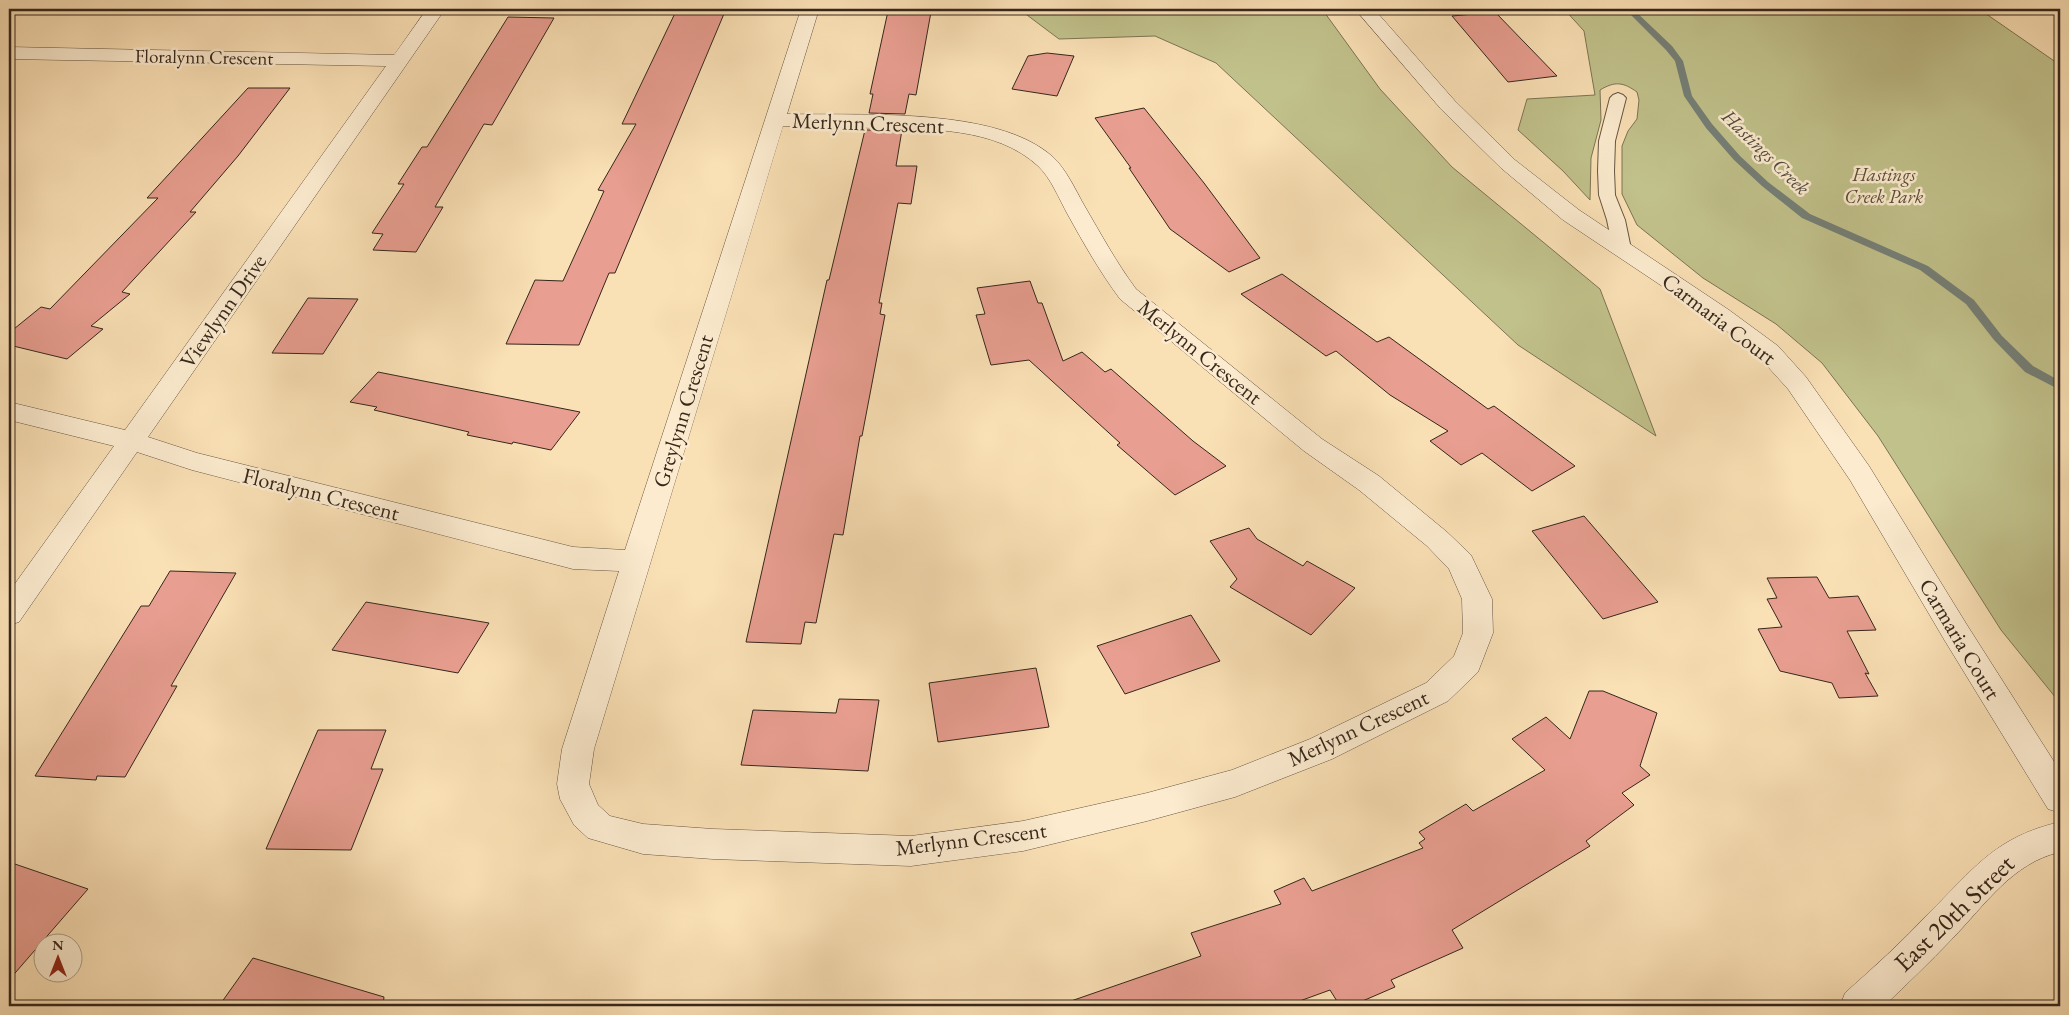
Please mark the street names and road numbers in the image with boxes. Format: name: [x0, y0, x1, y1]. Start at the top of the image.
street label: Floralynn Crescent: [135, 43, 273, 71]
street label: Merlynn Crescent: [791, 106, 945, 140]
street label: Viewlynn Drive: [173, 248, 273, 374]
street label: Carmaria Court: [1656, 267, 1782, 372]
street label: Merlynn Crescent: [1132, 293, 1268, 411]
street label: Greylynn Crescent: [646, 331, 720, 491]
street label: Floralynn Crescent: [240, 461, 402, 527]
street label: Carmaria Court: [1913, 573, 2007, 705]
street label: Merlynn Crescent: [1283, 683, 1433, 773]
street label: Merlynn Crescent: [894, 815, 1048, 863]
street label: East 20th Street: [1886, 847, 2022, 979]

